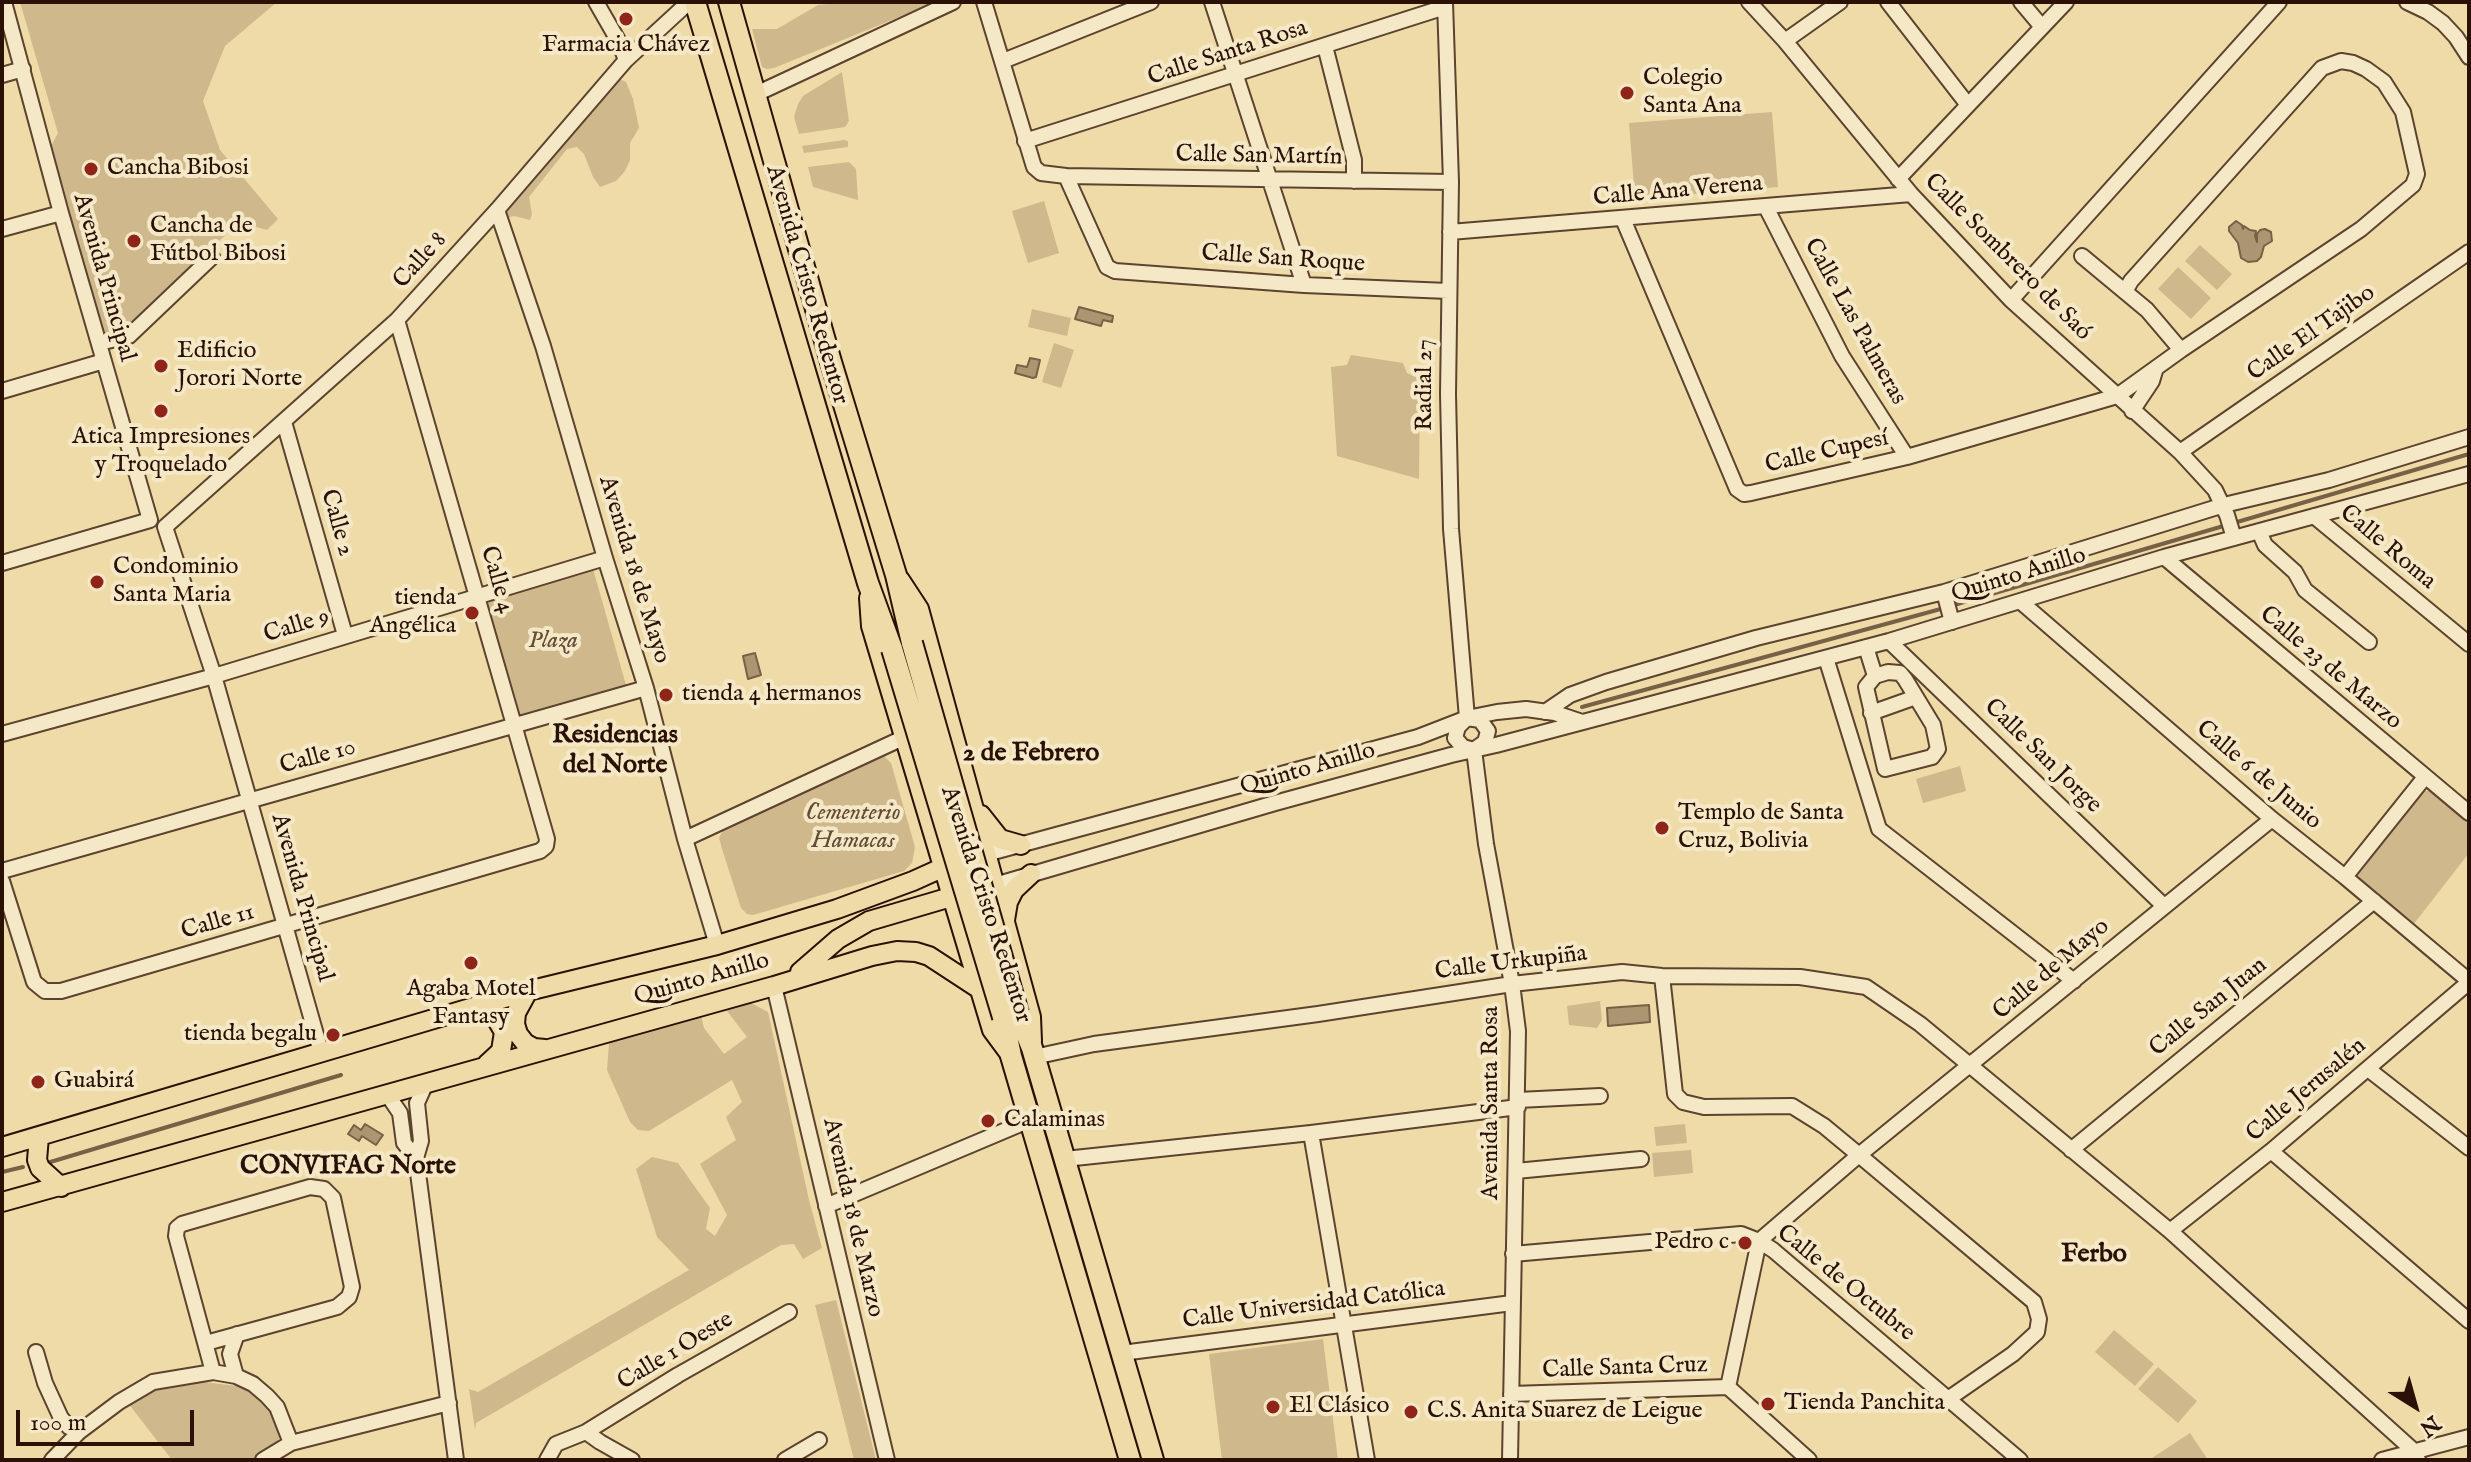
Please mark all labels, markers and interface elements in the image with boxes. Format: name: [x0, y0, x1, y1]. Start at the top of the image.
marker: Farmacia Chávez: [617, 10, 635, 28]
street label: Calle Santa Rosa: [1145, 15, 1311, 93]
place label: Farmacia Chávez: [542, 32, 710, 60]
place label: Colegio Santa Ana: [1643, 65, 1742, 121]
marker: Colegio Santa Ana: [1618, 84, 1636, 102]
street label: Calle San Martín: [1175, 141, 1343, 173]
place label: Cancha Bibosi: [107, 155, 249, 183]
marker: Cancha Bibosi: [82, 160, 100, 178]
street label: Avenida Cristo Redentor: [758, 162, 854, 408]
street label: Calle Sombrero de Saó: [1917, 168, 2097, 348]
street label: Calle Ana Verena: [1592, 170, 1764, 214]
street label: Avenida Principal: [65, 191, 141, 365]
place label: Cancha de Fútbol Bibosi: [150, 213, 286, 269]
street label: Calle 8: [388, 227, 454, 295]
marker: Cancha de Fútbol Bibosi: [125, 232, 143, 250]
street label: Calle Las Palmeras: [1796, 234, 1912, 410]
street label: Calle San Roque: [1200, 240, 1366, 280]
street label: Calle El Tajibo: [2243, 279, 2381, 389]
place label: Edificio Jorori Norte: [177, 338, 302, 394]
street label: Radial 27: [1412, 339, 1440, 431]
marker: Edificio Jorori Norte: [152, 357, 170, 375]
marker: Atica Impresiones y Troquelado: [152, 402, 170, 420]
place label: Atica Impresiones y Troquelado: [72, 424, 250, 480]
street label: Calle Cupesí: [1763, 425, 1891, 481]
street label: Avenida 18 de Mayo: [591, 473, 675, 667]
street label: Calle 2: [313, 486, 359, 560]
street label: Calle Roma: [2333, 499, 2441, 597]
street label: Quinto Anillo: [1948, 542, 2090, 610]
street label: Calle 4: [473, 543, 519, 617]
place label: Condominio Santa Maria: [113, 554, 239, 610]
marker: Condominio Santa Maria: [88, 573, 106, 591]
place label: tienda Angélica: [369, 585, 456, 641]
street label: Calle 23 de Marzo: [2253, 601, 2407, 737]
street label: Calle 9: [261, 603, 333, 651]
marker: tienda Angélica: [463, 604, 481, 622]
park label: Plaza: [528, 628, 578, 656]
place label: tienda 4 hermanos: [682, 681, 861, 709]
marker: tienda 4 hermanos: [657, 686, 675, 704]
street label: Calle San Jorge: [1977, 694, 2107, 820]
street label: Calle 6 de Junio: [2189, 715, 2327, 837]
district label: Residencias del Norte: [552, 721, 678, 782]
street label: Calle 10: [277, 734, 359, 782]
street label: Quinto Anillo: [1237, 737, 1379, 803]
district label: 2 de Febrero: [963, 739, 1099, 771]
street label: Avenida Cristo Redentor: [933, 783, 1037, 1027]
park label: Cementerio Hamacas: [805, 800, 901, 856]
place label: Templo de Santa Cruz, Bolivia: [1678, 800, 1844, 856]
street label: Avenida Principal: [263, 811, 339, 985]
marker: Templo de Santa Cruz, Bolivia: [1653, 819, 1671, 837]
street label: Calle 11: [178, 899, 258, 947]
street label: Calle de Mayo: [1988, 913, 2116, 1027]
street label: Calle Urkupiña: [1433, 940, 1589, 988]
street label: Quinto Anillo: [631, 947, 773, 1013]
street label: Calle San Juan: [2145, 952, 2273, 1064]
marker: Agaba Motel Fantasy: [462, 954, 480, 972]
place label: Agaba Motel Fantasy: [406, 976, 536, 1032]
street label: Avenida Santa Rosa: [1478, 1006, 1506, 1200]
place label: tienda begalu: [184, 1021, 317, 1049]
marker: tienda begalu: [324, 1026, 342, 1044]
street label: Calle Jerusalén: [2241, 1033, 2373, 1149]
place label: Guabirá: [54, 1068, 134, 1096]
marker: Guabirá: [29, 1073, 47, 1091]
place label: Calaminas: [1004, 1107, 1105, 1135]
marker: Calaminas: [979, 1112, 997, 1130]
street label: Avenida 18 de Marzo: [815, 1116, 889, 1320]
district label: CONVIFAG Norte: [240, 1152, 456, 1184]
street label: Calle de Octubre: [1770, 1220, 1920, 1348]
place label: Pedro c: [1654, 1229, 1729, 1257]
marker: Pedro c: [1736, 1234, 1754, 1252]
district label: Ferbo: [2061, 1240, 2127, 1272]
street label: Calle Universidad Católica: [1181, 1276, 1447, 1336]
street label: Calle 1 Oeste: [613, 1306, 739, 1398]
street label: Calle Santa Cruz: [1542, 1352, 1708, 1386]
north arrow: [2375, 1366, 2455, 1446]
place label: Tienda Panchita: [1784, 1390, 1945, 1418]
place label: El Clásico: [1289, 1393, 1390, 1421]
scale bar: [20, 1394, 198, 1444]
marker: Tienda Panchita: [1759, 1395, 1777, 1413]
marker: El Clásico: [1264, 1398, 1282, 1416]
place label: C.S. Anita Suarez de Leigue: [1427, 1398, 1703, 1426]
marker: C.S. Anita Suarez de Leigue: [1402, 1403, 1420, 1421]
text: 100 m: [30, 1408, 86, 1439]
text: N: [2413, 1408, 2445, 1442]

